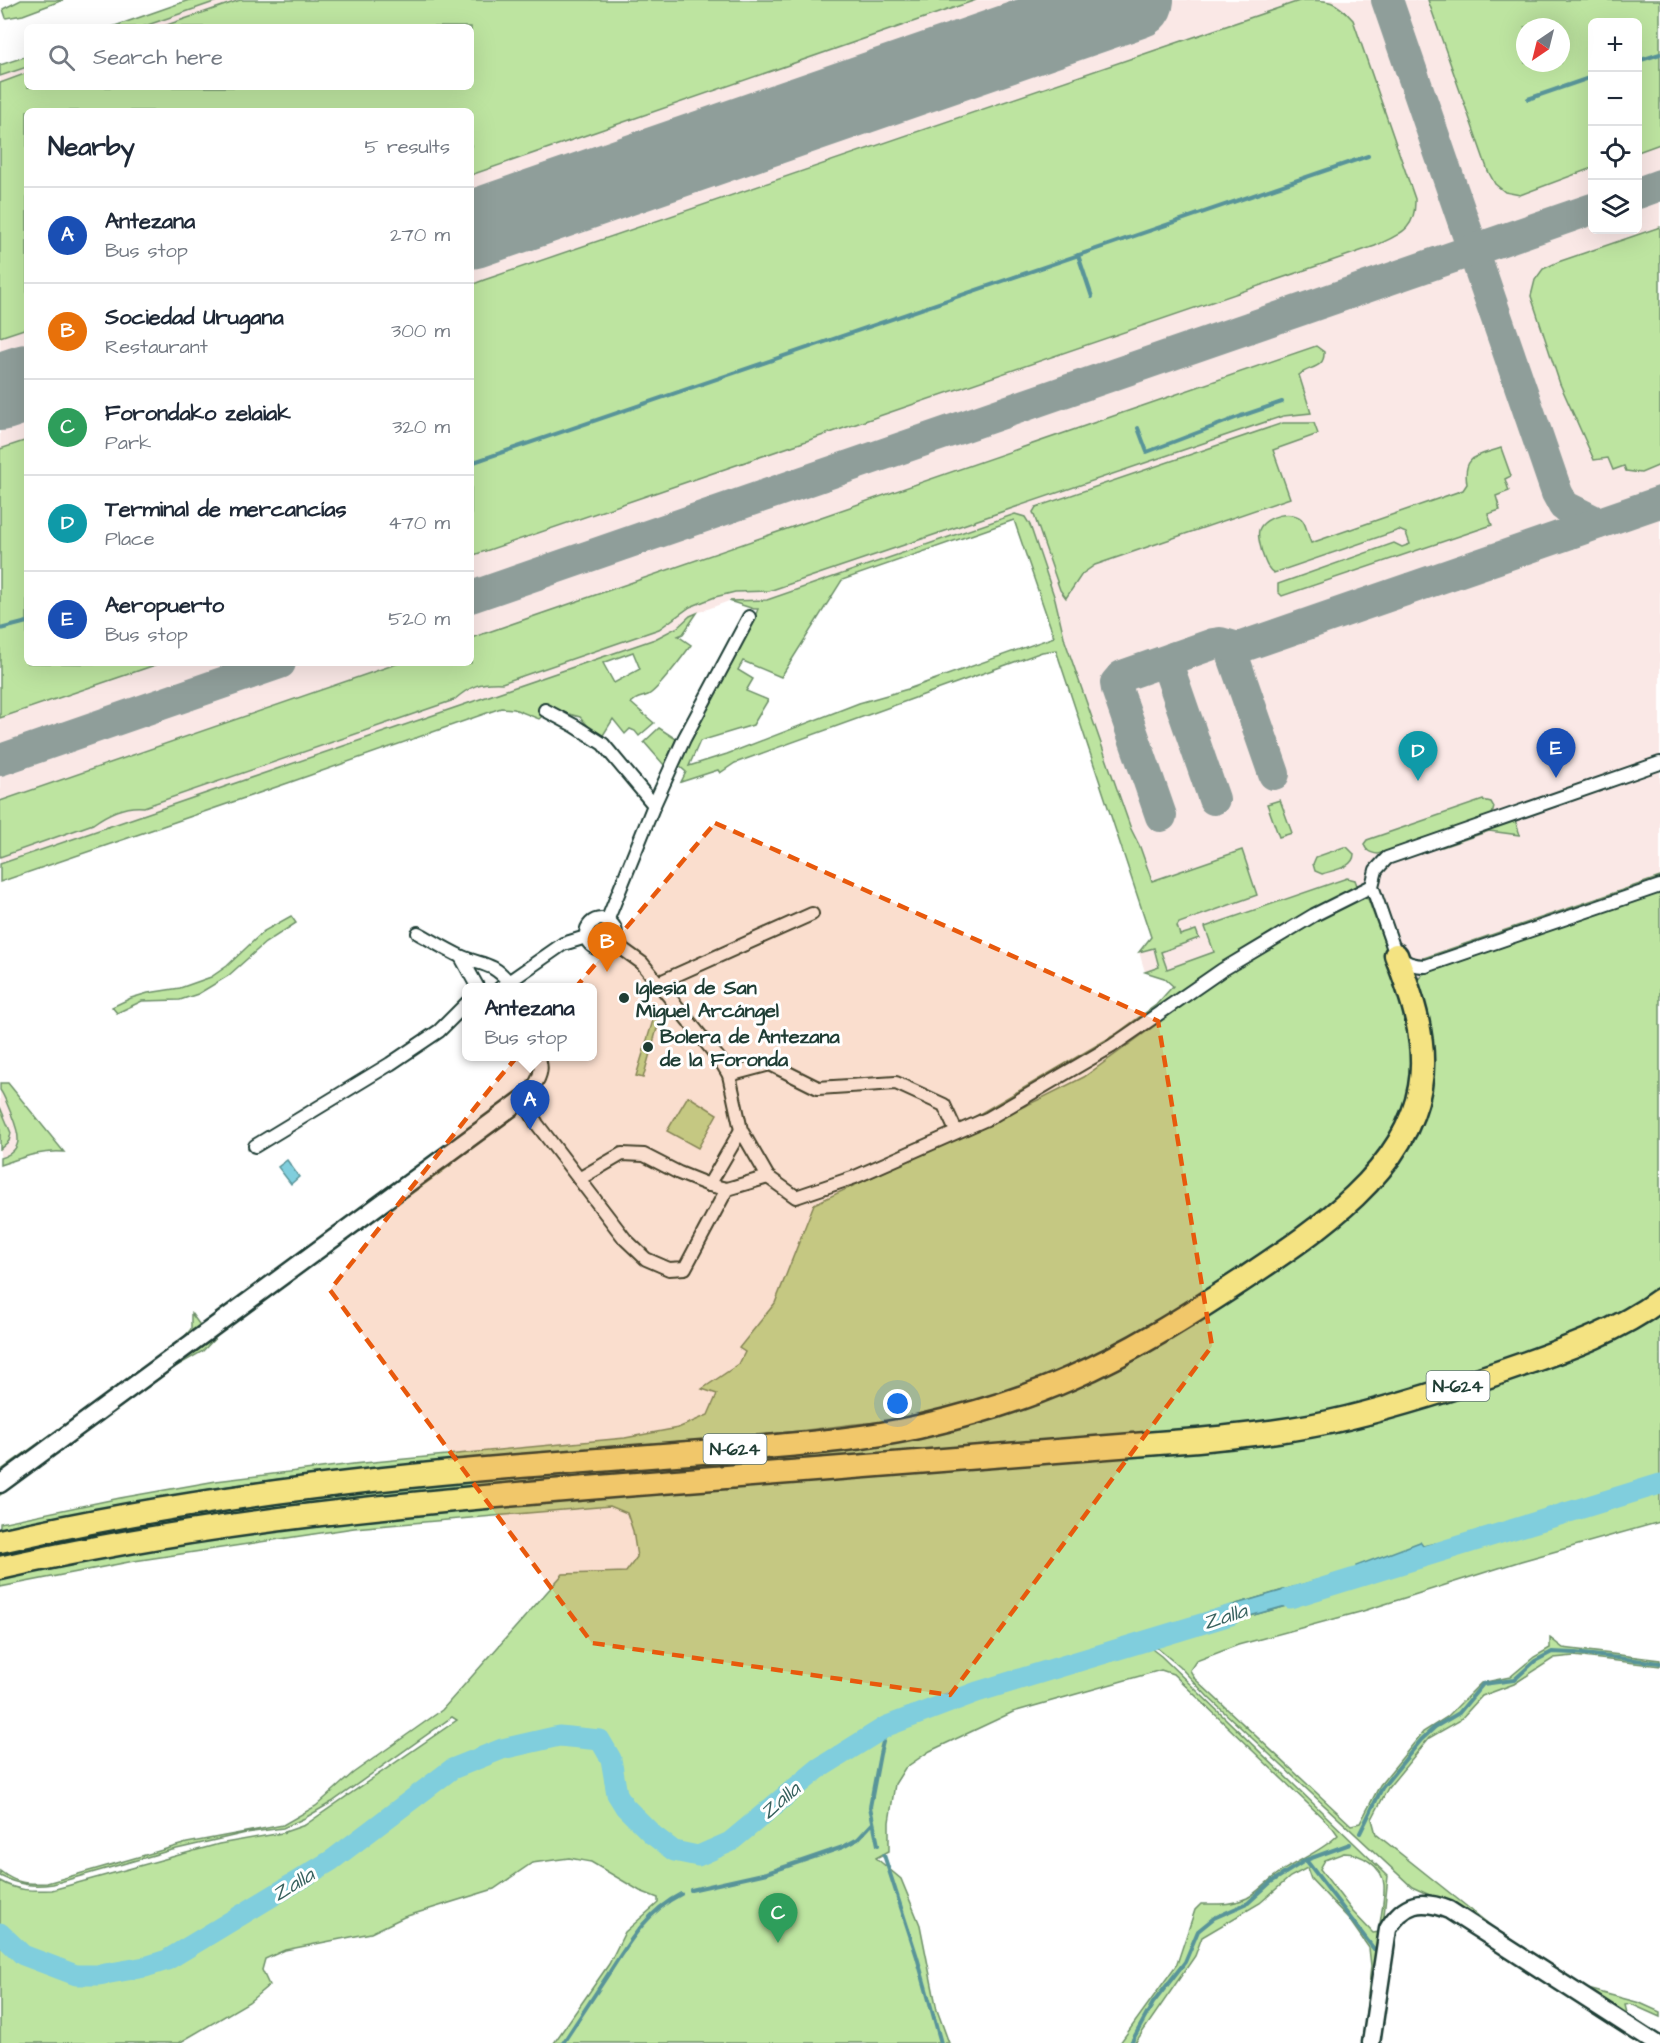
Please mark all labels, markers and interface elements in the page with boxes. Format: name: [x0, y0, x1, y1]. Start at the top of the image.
north arrow: [1516, 18, 1570, 72]
map controls: [1588, 18, 1642, 234]
button: +: [1588, 18, 1642, 72]
search box: [24, 24, 474, 90]
icon: search: [45, 41, 78, 74]
text: Search here: [93, 42, 223, 73]
button: −: [1588, 72, 1642, 126]
button: locate: [1588, 126, 1642, 180]
text: Nearby: [48, 129, 135, 165]
text: 5 results: [365, 133, 450, 161]
button: layers: [1588, 180, 1642, 234]
text: Antezana: [105, 206, 195, 237]
text: A: [61, 221, 74, 249]
text: 270 m: [390, 221, 450, 249]
text: Bus stop: [105, 237, 188, 265]
text: Sociedad Urugana: [105, 302, 284, 333]
text: B: [60, 317, 75, 345]
text: 300 m: [391, 317, 450, 345]
text: Restaurant: [105, 333, 208, 361]
text: Forondako zelaiak: [105, 398, 291, 429]
text: C: [60, 413, 75, 441]
text: 320 m: [392, 413, 450, 441]
text: Park: [105, 429, 151, 457]
text: Terminal de mercancías: [105, 494, 346, 525]
text: D: [61, 509, 74, 537]
text: 470 m: [388, 509, 450, 537]
text: Place: [105, 525, 155, 553]
text: Aeropuerto: [105, 590, 224, 621]
text: E: [62, 605, 73, 633]
text: 520 m: [388, 605, 450, 633]
text: Bus stop: [105, 621, 188, 649]
pin: E: [1536, 728, 1576, 778]
pin: D: [1398, 732, 1438, 781]
pin: B: [588, 922, 626, 972]
place label: Iglesia de San Miguel Arcángel: [636, 974, 779, 1026]
popup: [462, 983, 597, 1061]
marker: Iglesia de San Miguel Arcángel: [617, 991, 631, 1005]
text: Antezana: [484, 993, 575, 1024]
place label: Bolera de Antezana de la Foronda: [659, 1023, 841, 1074]
text: Bus stop: [484, 1024, 567, 1052]
marker: Bolera de Antezana de la Foronda: [641, 1040, 655, 1054]
pin: A: [510, 1080, 550, 1130]
road number: N-624: [1426, 1371, 1490, 1401]
your location: [883, 1389, 912, 1418]
road number: N-624: [704, 1434, 766, 1464]
water label: Zalla: [1200, 1596, 1252, 1637]
water label: Zalla: [754, 1774, 808, 1826]
water label: Zalla: [267, 1860, 321, 1908]
pin: C: [758, 1894, 798, 1943]

